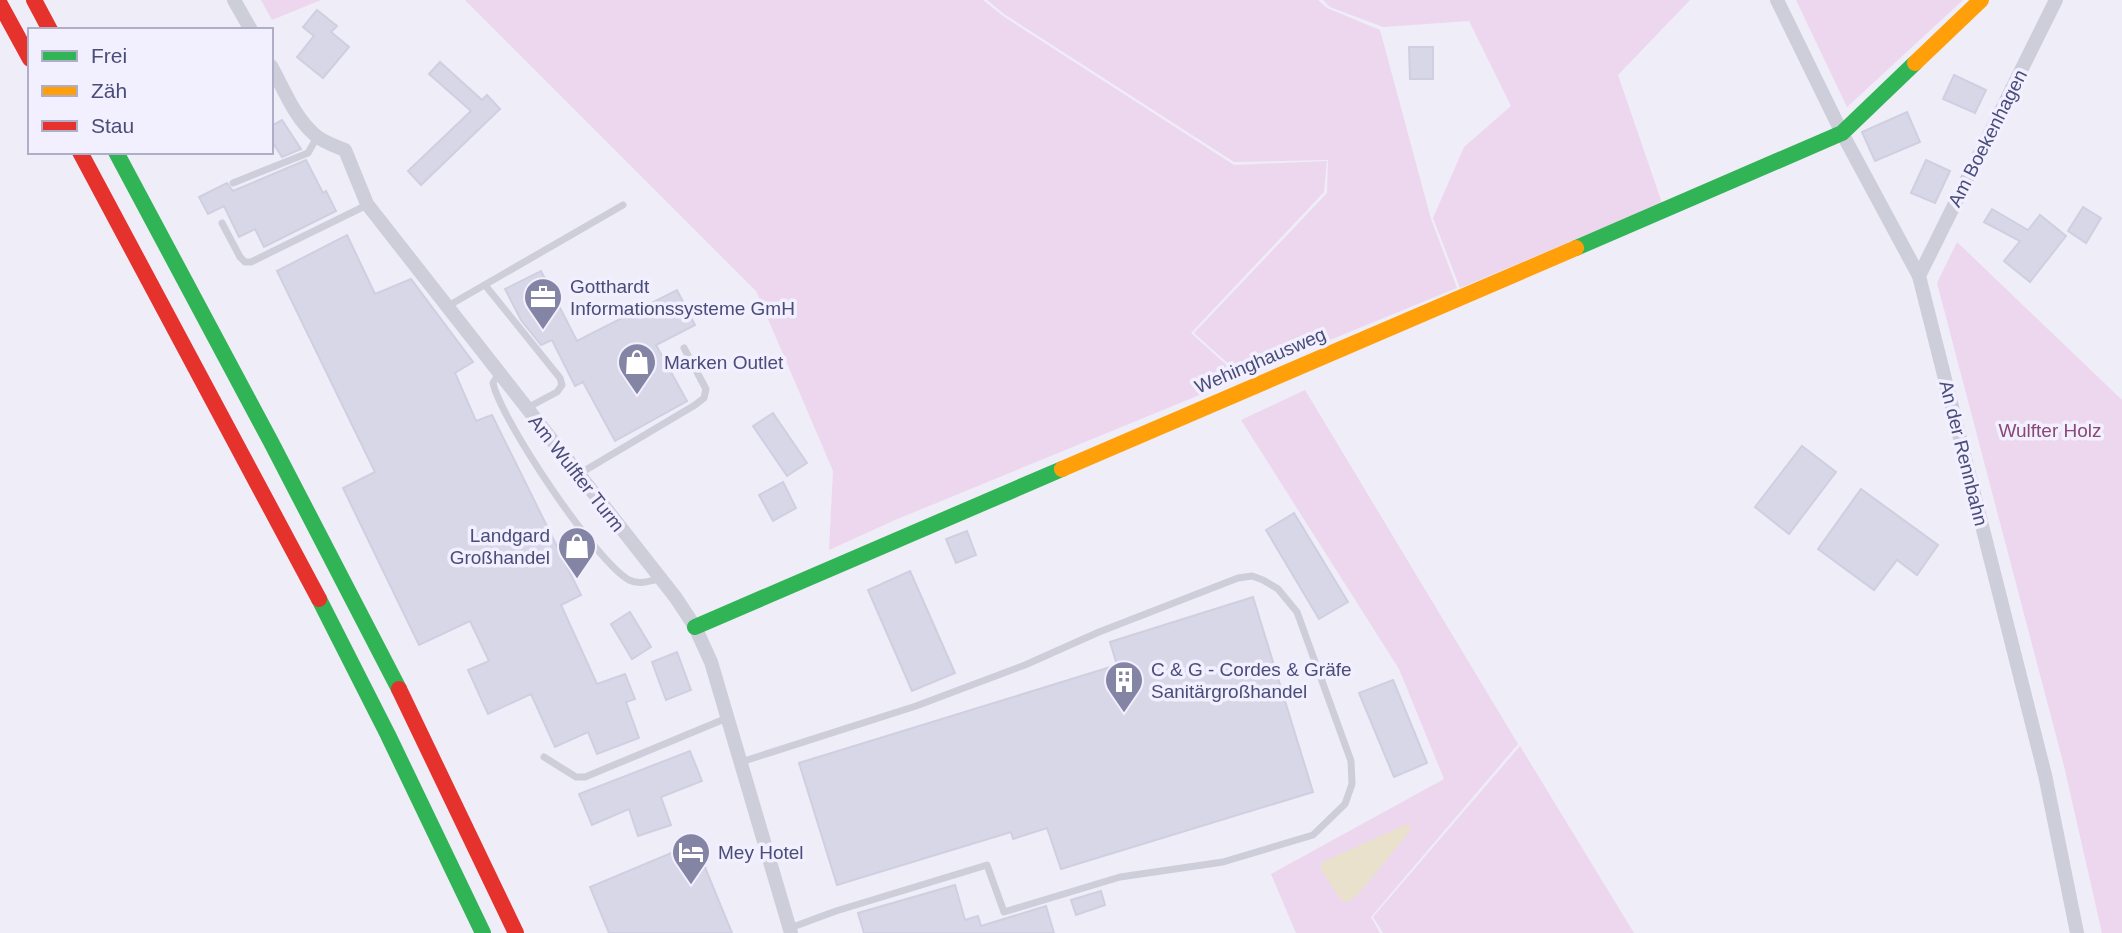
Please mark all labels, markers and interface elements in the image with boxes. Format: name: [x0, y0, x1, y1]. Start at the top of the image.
legend: [28, 28, 273, 154]
text: Frei: [91, 44, 127, 67]
street label: Am Boekenhagen: [1944, 66, 2031, 210]
text: Zäh: [91, 79, 127, 102]
text: Stau: [91, 114, 134, 137]
office icon: Gotthardt Informationssysteme GmH: [522, 276, 564, 331]
place label: Gotthardt Informationssysteme GmH: [570, 276, 795, 319]
street label: Wehinghausweg: [1192, 323, 1329, 398]
shop icon: Marken Outlet: [616, 341, 658, 396]
place label: Marken Outlet: [664, 352, 784, 373]
street label: An der Rennbahn: [1935, 378, 1992, 528]
street label: Am Wulfter Turm: [525, 411, 629, 536]
park label: Wulfter Holz: [1998, 420, 2102, 441]
place label: Landgard Großhandel: [450, 525, 550, 568]
shop icon: Landgard Großhandel: [556, 525, 598, 580]
building icon: C & G - Cordes & Gräfe Sanitärgroßhandel: [1103, 659, 1145, 714]
place label: C & G - Cordes & Gräfe Sanitärgroßhandel: [1151, 659, 1352, 702]
hotel icon: Mey Hotel: [670, 831, 712, 886]
place label: Mey Hotel: [718, 842, 804, 863]

